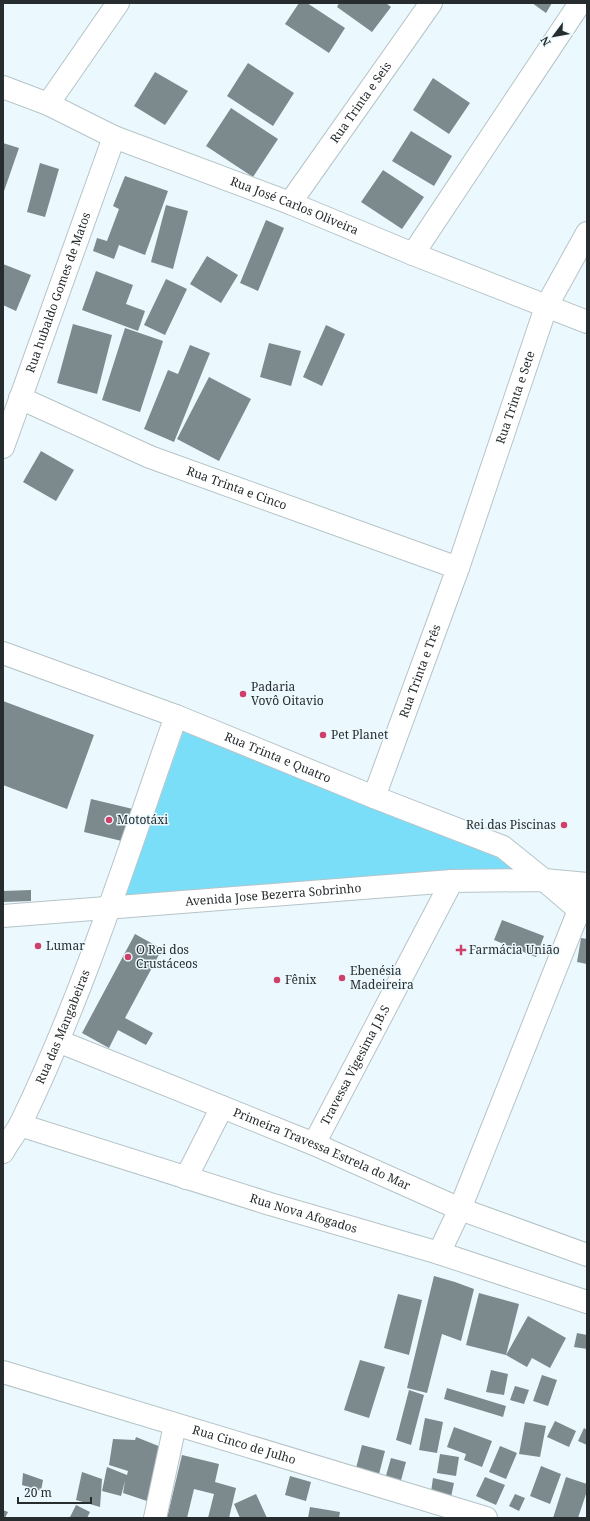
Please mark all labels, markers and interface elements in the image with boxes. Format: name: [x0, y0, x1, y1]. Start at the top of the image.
north arrow: [534, 16, 574, 56]
text: N: [536, 34, 554, 49]
street label: Rua Trinta e Seis: [326, 58, 395, 146]
street label: Rua José Carlos Oliveira: [228, 172, 361, 239]
street label: Rua hubaldo Gomes de Matos: [21, 210, 94, 375]
street label: Rua Trinta e Sete: [491, 348, 539, 446]
street label: Rua Trinta e Cinco: [184, 462, 290, 514]
street label: Rua Trinta e Três: [395, 622, 445, 720]
place label: Padaria Vovô Oitavio: [251, 678, 324, 709]
marker: Padaria Vovô Oitavio: [238, 689, 248, 699]
place label: Pet Planet: [331, 726, 388, 743]
street label: Rua Trinta e Quatro: [222, 728, 334, 787]
marker: Pet Planet: [318, 730, 328, 740]
place label: Mototáxi: [117, 811, 168, 828]
marker: Mototáxi: [104, 815, 114, 825]
place label: Rei das Piscinas: [466, 816, 556, 833]
marker: Rei das Piscinas: [559, 820, 569, 830]
street label: Avenida Jose Bezerra Sobrinho: [184, 879, 362, 910]
place label: Lumar: [46, 937, 85, 954]
marker: Lumar: [33, 941, 43, 951]
place label: O Rei dos Crustáceos: [136, 941, 198, 972]
place label: Farmácia União: [469, 941, 560, 958]
marker: Farmácia União: [456, 945, 466, 955]
marker: O Rei dos Crustáceos: [123, 952, 133, 962]
place label: Ebenésia Madeireira: [350, 962, 414, 993]
street label: Rua das Mangabeiras: [31, 967, 94, 1087]
place label: Fênix: [285, 971, 317, 988]
marker: Ebenésia Madeireira: [337, 973, 347, 983]
marker: Fênix: [272, 975, 282, 985]
street label: Travessa Vigesima J.B.S: [316, 1002, 394, 1128]
street label: Primeira Travessa Estrela do Mar: [231, 1103, 414, 1194]
street label: Rua Nova Afogados: [248, 1189, 359, 1237]
street label: Rua Cinco de Julho: [190, 1421, 298, 1468]
scale bar: [18, 1479, 91, 1505]
text: 20 m: [24, 1484, 52, 1501]

